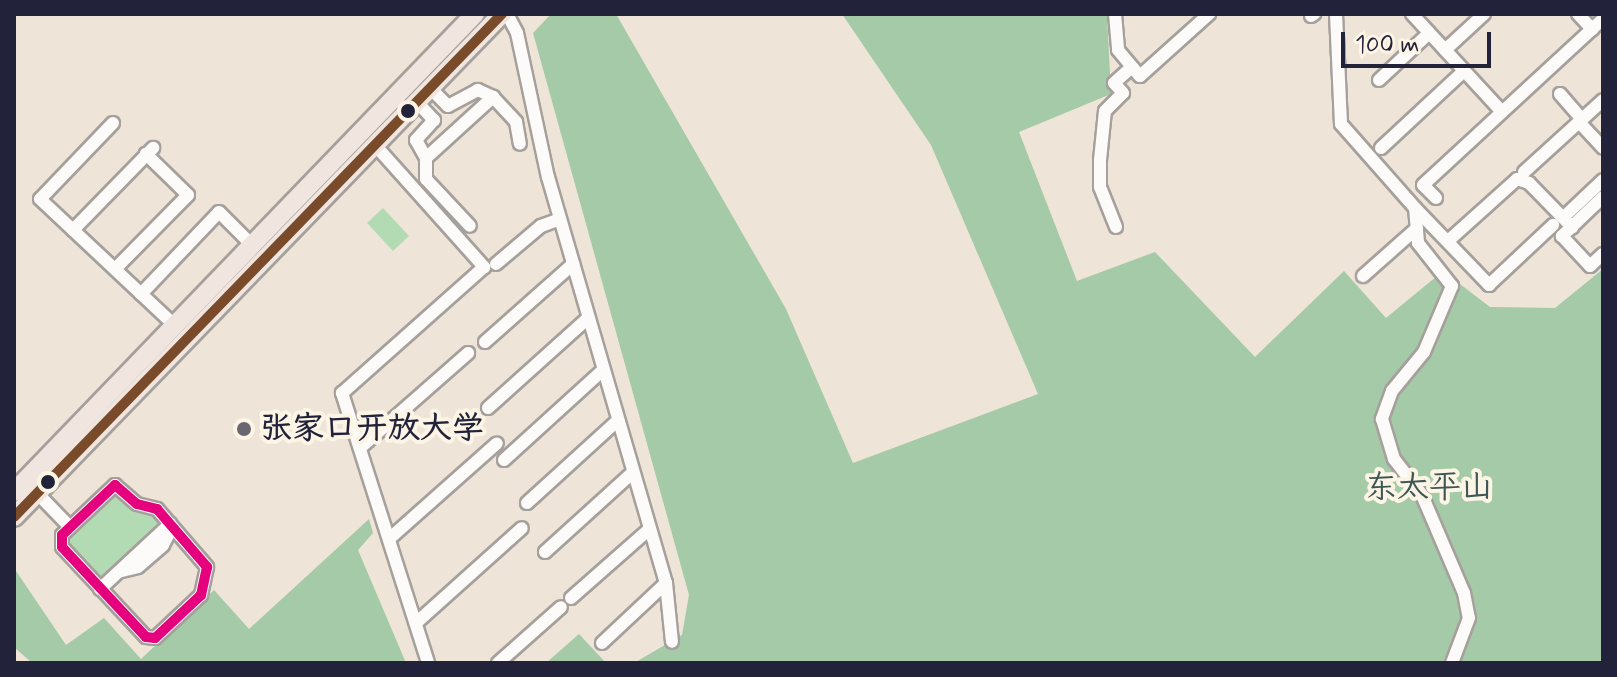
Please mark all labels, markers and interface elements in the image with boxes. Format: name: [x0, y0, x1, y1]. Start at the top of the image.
scale bar: [1345, 16, 1495, 66]
text: 100 m: [1355, 30, 1419, 61]
unlabelled marker: [400, 103, 416, 119]
place label: 张家口开放大学: [260, 410, 484, 448]
marker: 张家口开放大学: [235, 420, 253, 438]
park label: 东太平山: [1365, 469, 1493, 507]
unlabelled marker: [40, 474, 56, 490]

